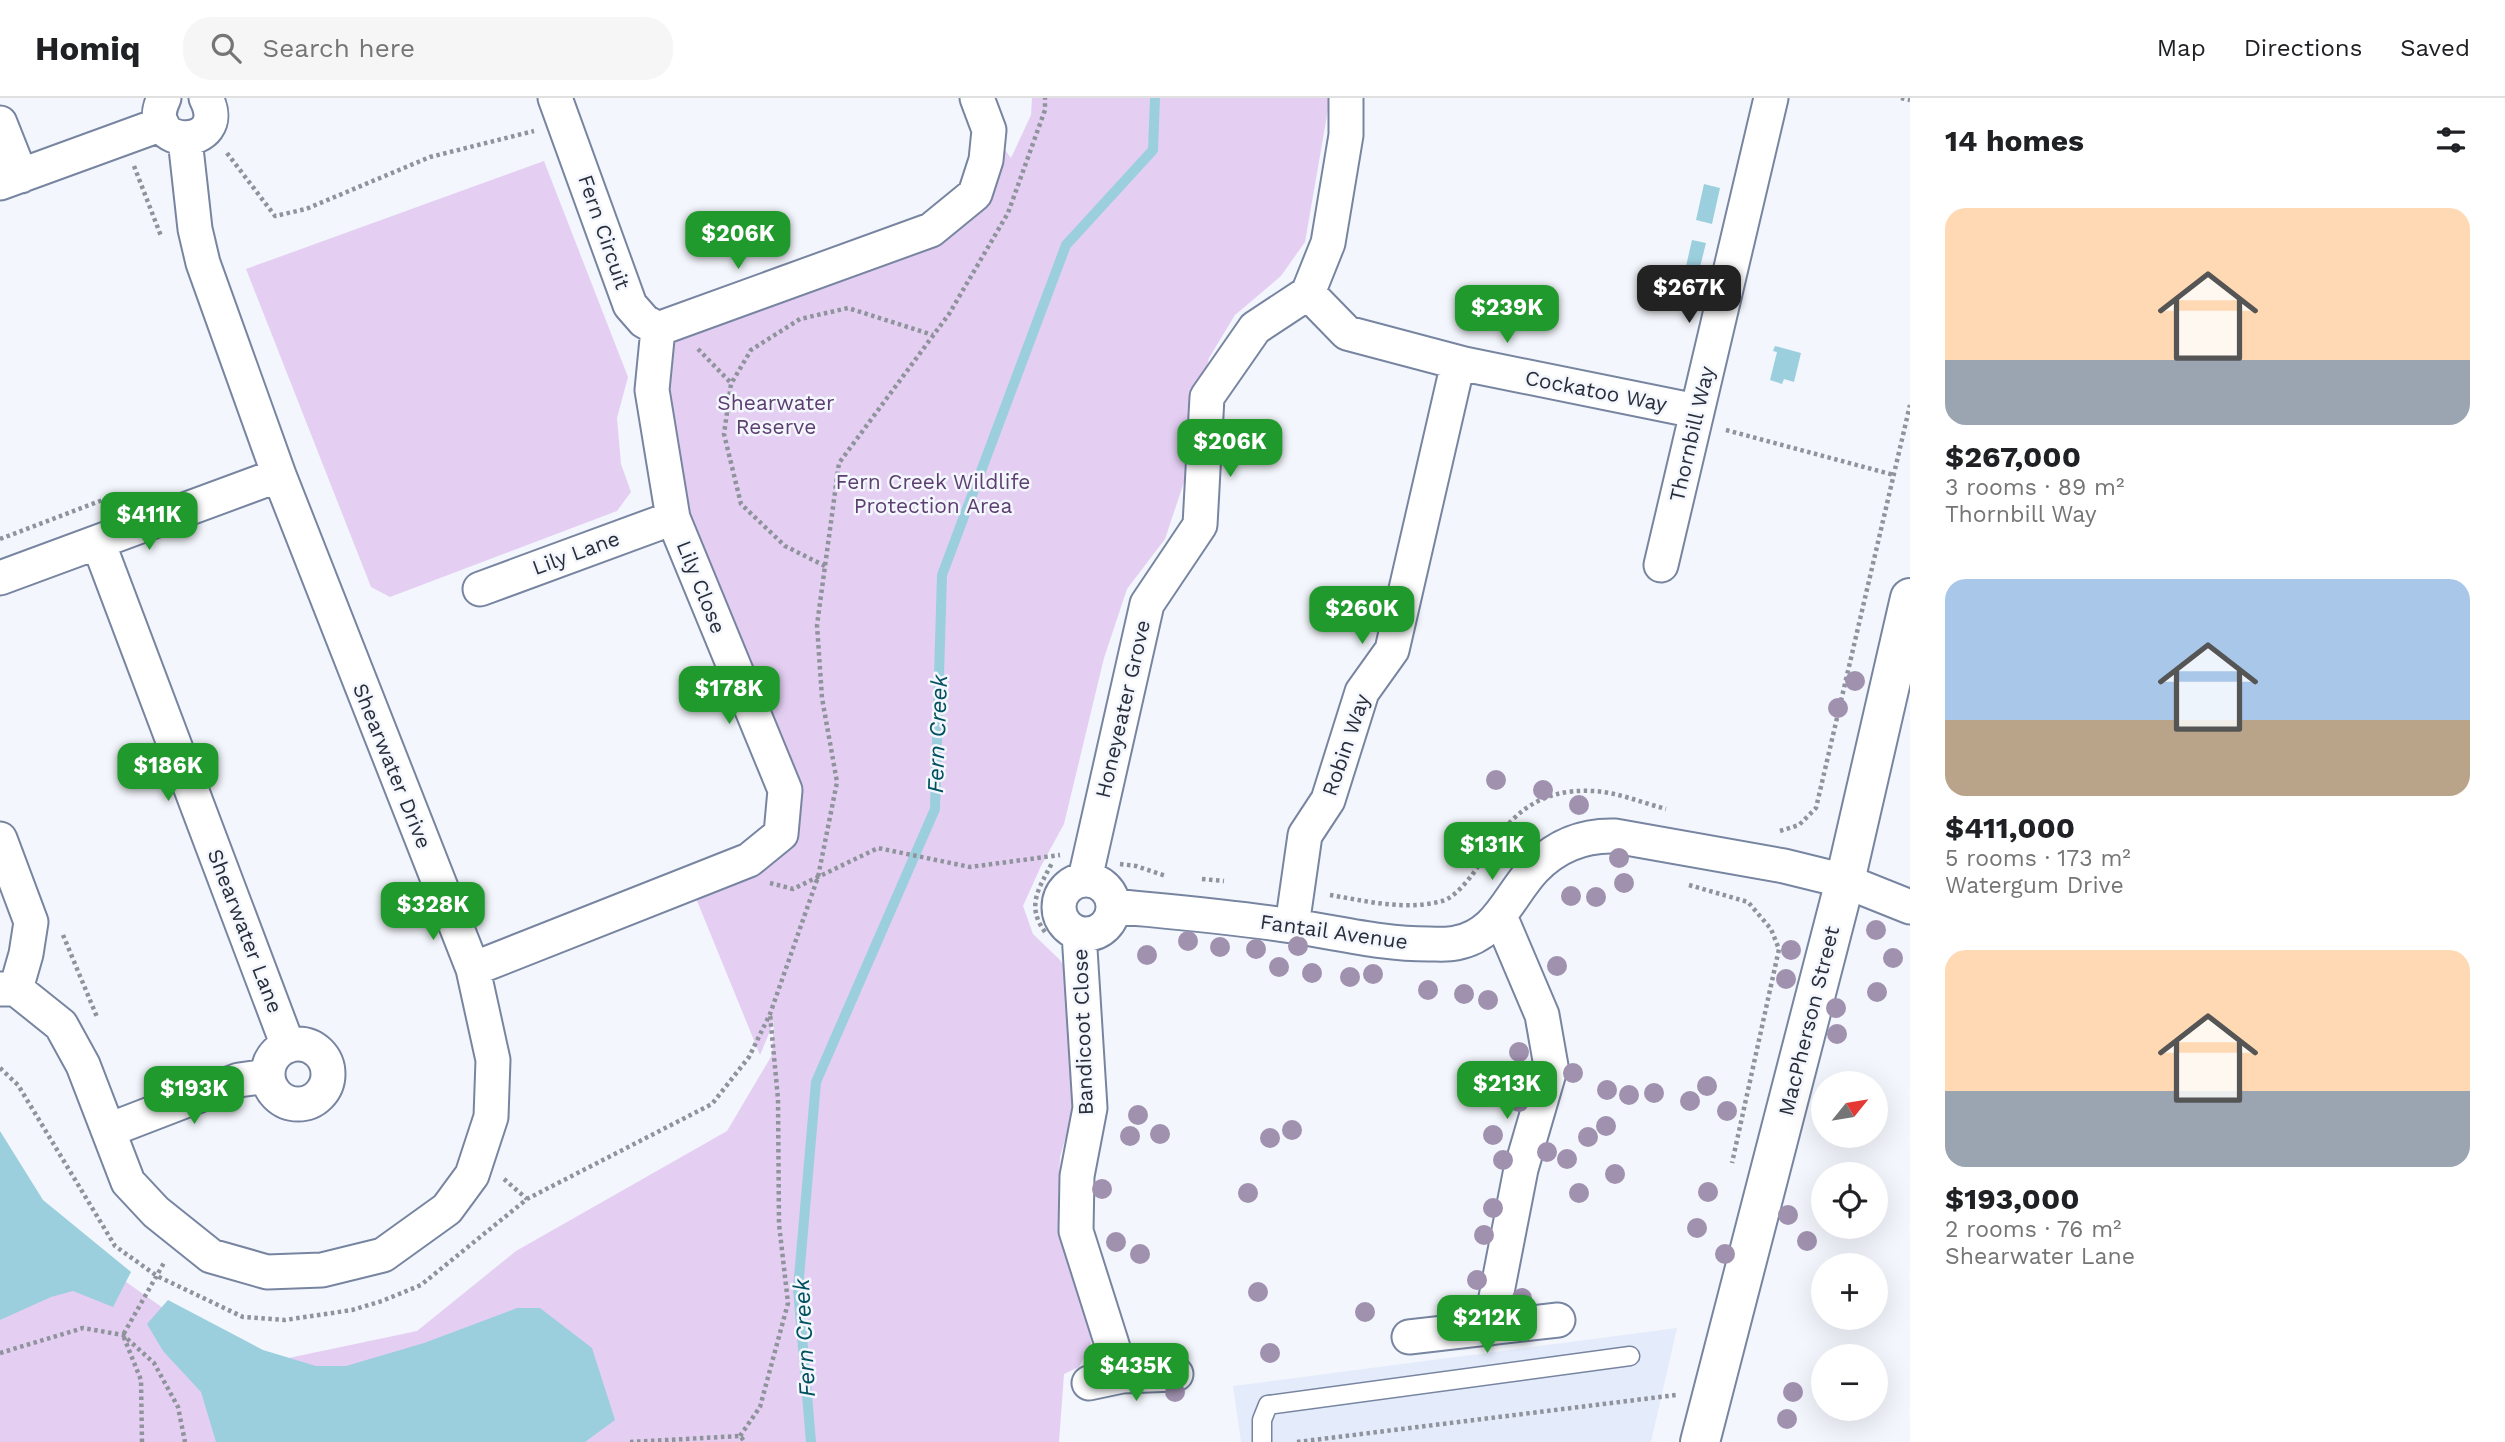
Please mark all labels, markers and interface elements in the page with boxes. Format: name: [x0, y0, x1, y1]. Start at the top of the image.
search box: [183, 17, 673, 80]
text: Homiq: [35, 29, 141, 68]
icon: search: [207, 29, 245, 67]
text: Search here: [263, 33, 415, 63]
text: Map: [2157, 34, 2206, 62]
text: Directions: [2244, 34, 2362, 62]
text: Saved: [2400, 34, 2470, 62]
icon: filters: [2432, 121, 2470, 159]
text: 14 homes: [1945, 123, 2084, 158]
street label: Fern Circuit: [573, 171, 636, 293]
pin: $206K: [689, 212, 787, 271]
text: $206K: [701, 220, 775, 247]
icon: home: [2145, 253, 2271, 379]
pin: $267K: [1640, 266, 1738, 325]
text: $267K: [1653, 274, 1725, 301]
pin: $239K: [1458, 286, 1556, 345]
text: $239K: [1471, 294, 1543, 321]
street label: Thornbill Way: [1664, 363, 1719, 504]
street label: Cockatoo Way: [1523, 364, 1669, 417]
park label: Shearwater Reserve: [717, 390, 835, 439]
pin: $206K: [1181, 420, 1279, 479]
text: $206K: [1193, 428, 1267, 455]
text: $267,000: [1945, 439, 2081, 474]
park label: Fern Creek Wildlife Protection Area: [836, 469, 1030, 518]
text: 3 rooms · 89 m²: [1945, 474, 2124, 501]
pin: $411K: [100, 492, 198, 552]
text: $411K: [117, 501, 181, 528]
text: Thornbill Way: [1945, 501, 2097, 528]
street label: Lily Lane: [529, 525, 623, 580]
street label: Lily Close: [671, 537, 731, 637]
pin: $260K: [1313, 587, 1411, 646]
text: $260K: [1325, 595, 1399, 622]
street label: Honeyeater Grove: [1090, 617, 1155, 800]
icon: home: [2145, 624, 2271, 750]
pin: $178K: [680, 666, 778, 726]
water label: Fern Creek: [922, 673, 953, 794]
text: $178K: [695, 675, 763, 702]
street label: Shearwater Drive: [348, 679, 437, 852]
street label: Robin Way: [1316, 690, 1375, 799]
pin: $186K: [119, 744, 217, 803]
text: $186K: [133, 752, 203, 779]
text: $411,000: [1945, 810, 2075, 845]
pin: $131K: [1443, 822, 1541, 882]
text: $131K: [1460, 831, 1524, 858]
street label: Shearwater Lane: [203, 845, 288, 1016]
text: 5 rooms · 173 m²: [1945, 845, 2131, 872]
text: Watergum Drive: [1945, 872, 2124, 899]
pin: $328K: [384, 882, 482, 942]
text: $328K: [397, 891, 469, 918]
street label: Fantail Avenue: [1259, 909, 1410, 954]
street label: MacPherson Street: [1773, 923, 1844, 1118]
street label: Bandicoot Close: [1067, 948, 1098, 1116]
icon: home: [2145, 995, 2271, 1121]
pin: $213K: [1458, 1062, 1556, 1121]
pin: $193K: [145, 1066, 243, 1126]
text: $213K: [1473, 1070, 1541, 1097]
north arrow: [1811, 1071, 1888, 1148]
map controls: [1811, 1071, 1888, 1421]
text: $193K: [160, 1075, 228, 1102]
button: locate: [1811, 1162, 1888, 1239]
text: $193,000: [1945, 1181, 2080, 1216]
text: 2 rooms · 76 m²: [1945, 1216, 2121, 1243]
text: Shearwater Lane: [1945, 1243, 2135, 1270]
button: +: [1811, 1253, 1888, 1330]
water label: Fern Creek: [788, 1277, 821, 1398]
pin: $212K: [1438, 1296, 1536, 1355]
text: $212K: [1453, 1304, 1521, 1331]
pin: $435K: [1087, 1344, 1185, 1403]
button: −: [1811, 1344, 1888, 1421]
text: $435K: [1100, 1352, 1172, 1379]

